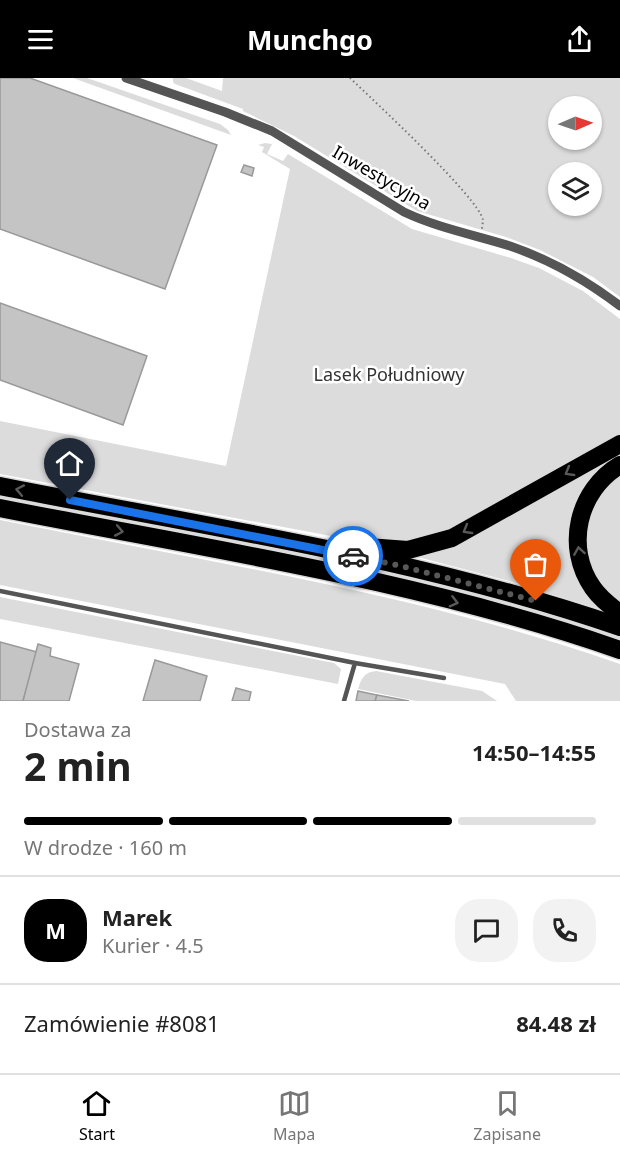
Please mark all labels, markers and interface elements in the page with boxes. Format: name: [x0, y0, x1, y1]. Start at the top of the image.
text: Munchgo: [247, 21, 373, 58]
icon: menu: [24, 23, 57, 56]
icon: share: [563, 23, 596, 56]
north arrow: [548, 96, 602, 150]
map controls: [548, 96, 602, 216]
street label: Inwestycyjna: [329, 139, 435, 215]
button: layers: [548, 162, 602, 216]
park label: Lasek Południowy: [314, 362, 465, 386]
pin: [44, 438, 95, 500]
icon: home: [53, 447, 86, 480]
one-way arrow: [565, 464, 575, 476]
one-way arrow: [15, 484, 25, 497]
one-way arrow: [463, 522, 473, 534]
one-way arrow: [114, 524, 124, 537]
courier: [323, 526, 383, 586]
pin: [510, 539, 561, 601]
icon: car: [337, 540, 370, 573]
one-way arrow: [573, 546, 586, 556]
icon: bag: [519, 548, 552, 581]
one-way arrow: [449, 594, 459, 607]
text: Dostawa za: [24, 716, 131, 743]
text: 14:50–14:55: [472, 737, 596, 767]
text: 2 min: [24, 739, 131, 792]
text: W drodze · 160 m: [24, 834, 187, 861]
button: chat: [455, 899, 518, 962]
button: phone: [533, 899, 596, 962]
text: Marek: [102, 902, 172, 932]
text: M: [45, 915, 66, 945]
text: Kurier · 4.5: [102, 932, 204, 959]
text: Zamówienie #8081: [24, 1008, 220, 1038]
text: 84.48 zł: [516, 1008, 596, 1038]
tab: Start: [79, 1087, 115, 1145]
tab: Mapa: [273, 1087, 315, 1145]
tab: Zapisane: [473, 1087, 541, 1145]

